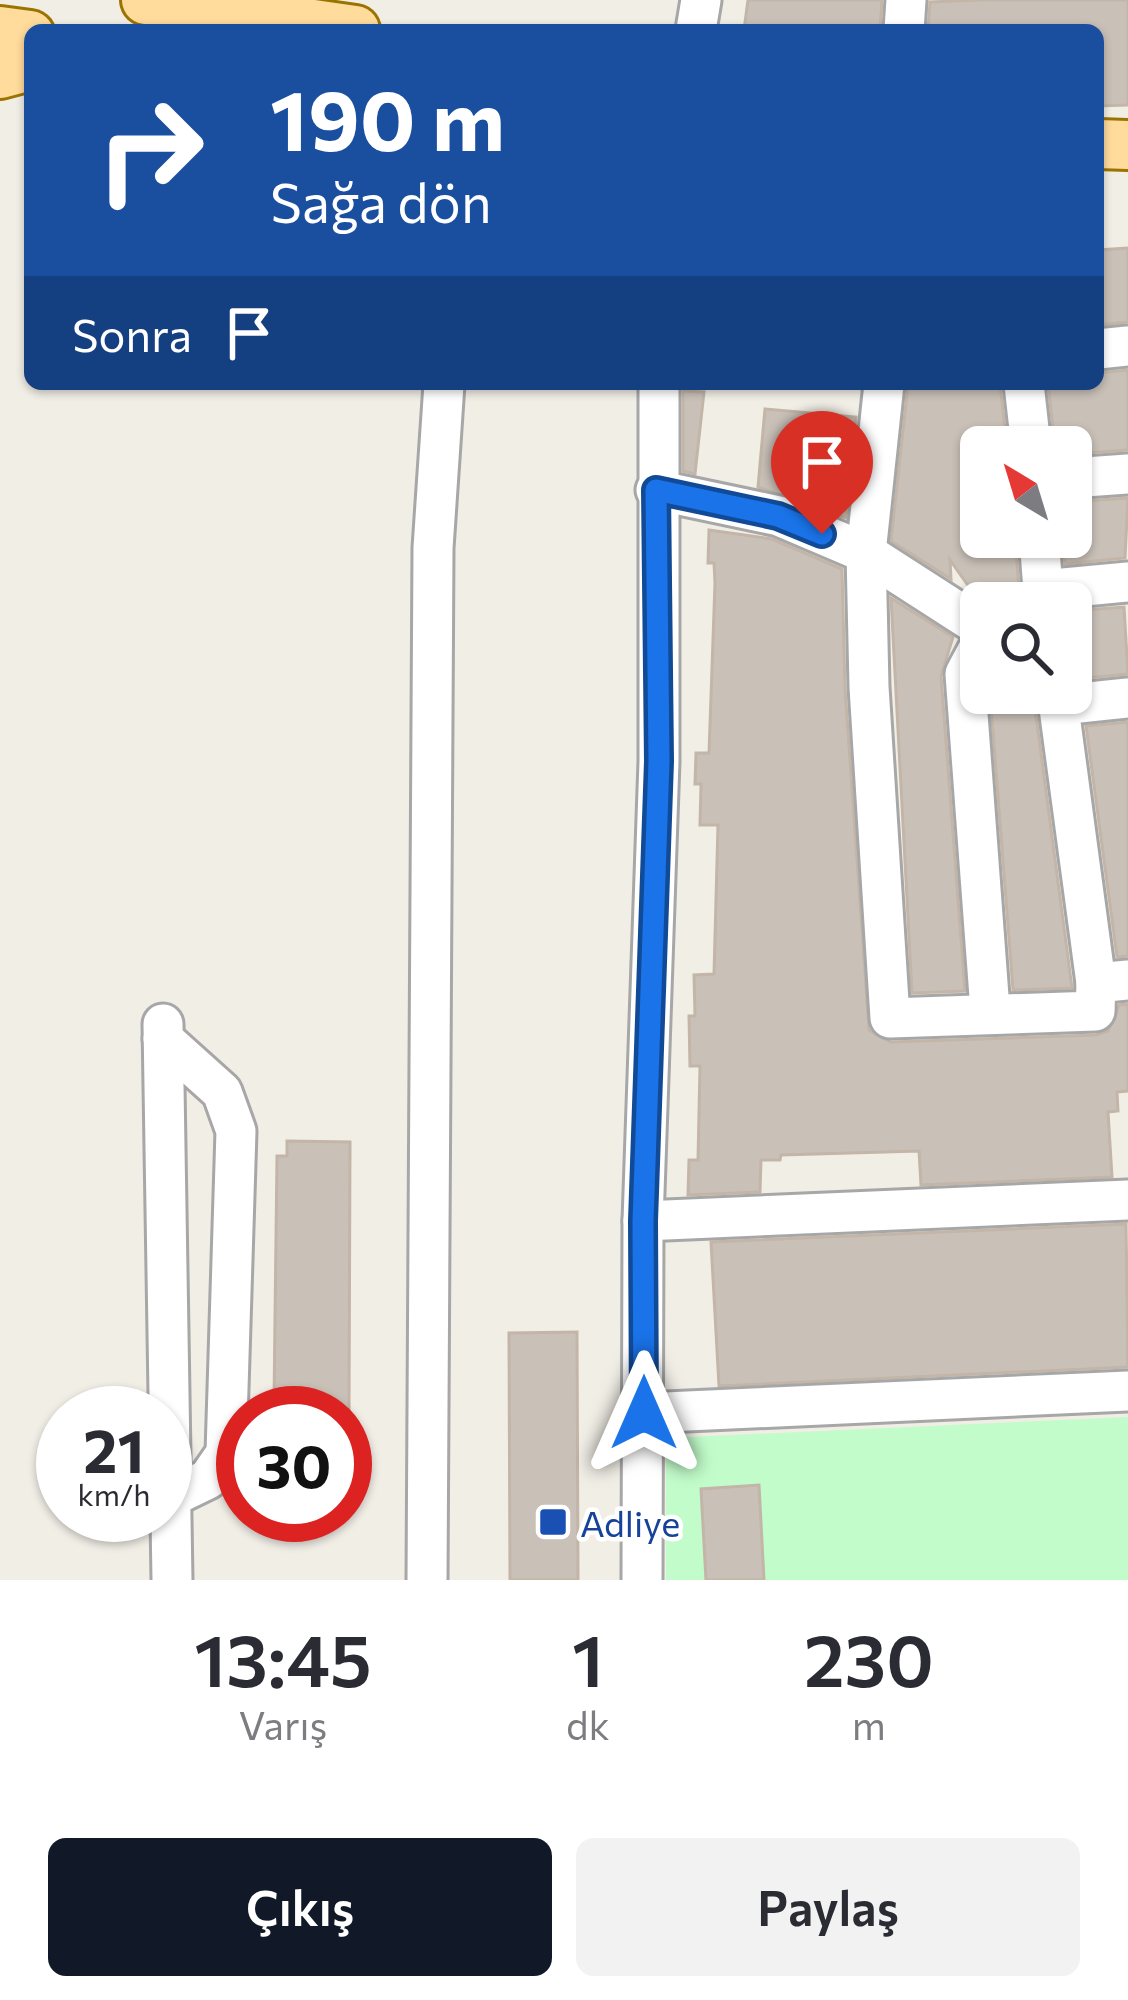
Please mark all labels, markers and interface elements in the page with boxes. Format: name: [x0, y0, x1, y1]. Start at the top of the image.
text: 190 m: [270, 66, 505, 168]
icon: right: [72, 72, 228, 228]
text: Sağa dön: [270, 168, 492, 234]
icon: arrive: [216, 300, 282, 366]
text: Sonra: [72, 306, 192, 361]
pin: [771, 411, 873, 534]
north arrow: [960, 426, 1092, 558]
map controls: [960, 426, 1092, 714]
icon: arrive: [789, 429, 855, 495]
button: search: [960, 582, 1092, 714]
position arrow: [581, 1350, 707, 1476]
speed limit sign: 30: [216, 1386, 372, 1542]
text: 21: [83, 1412, 145, 1485]
text: km/h: [78, 1475, 150, 1512]
place label: Adliye: [580, 1500, 680, 1544]
marker: Adliye: [537, 1506, 569, 1538]
text: 13:45: [194, 1614, 372, 1702]
text: 1: [572, 1614, 604, 1702]
text: 230: [804, 1614, 934, 1702]
text: Varış: [239, 1700, 327, 1748]
text: dk: [566, 1700, 610, 1748]
text: m: [852, 1700, 886, 1748]
button: Çıkış: [48, 1838, 552, 1976]
button: Paylaş: [576, 1838, 1080, 1976]

